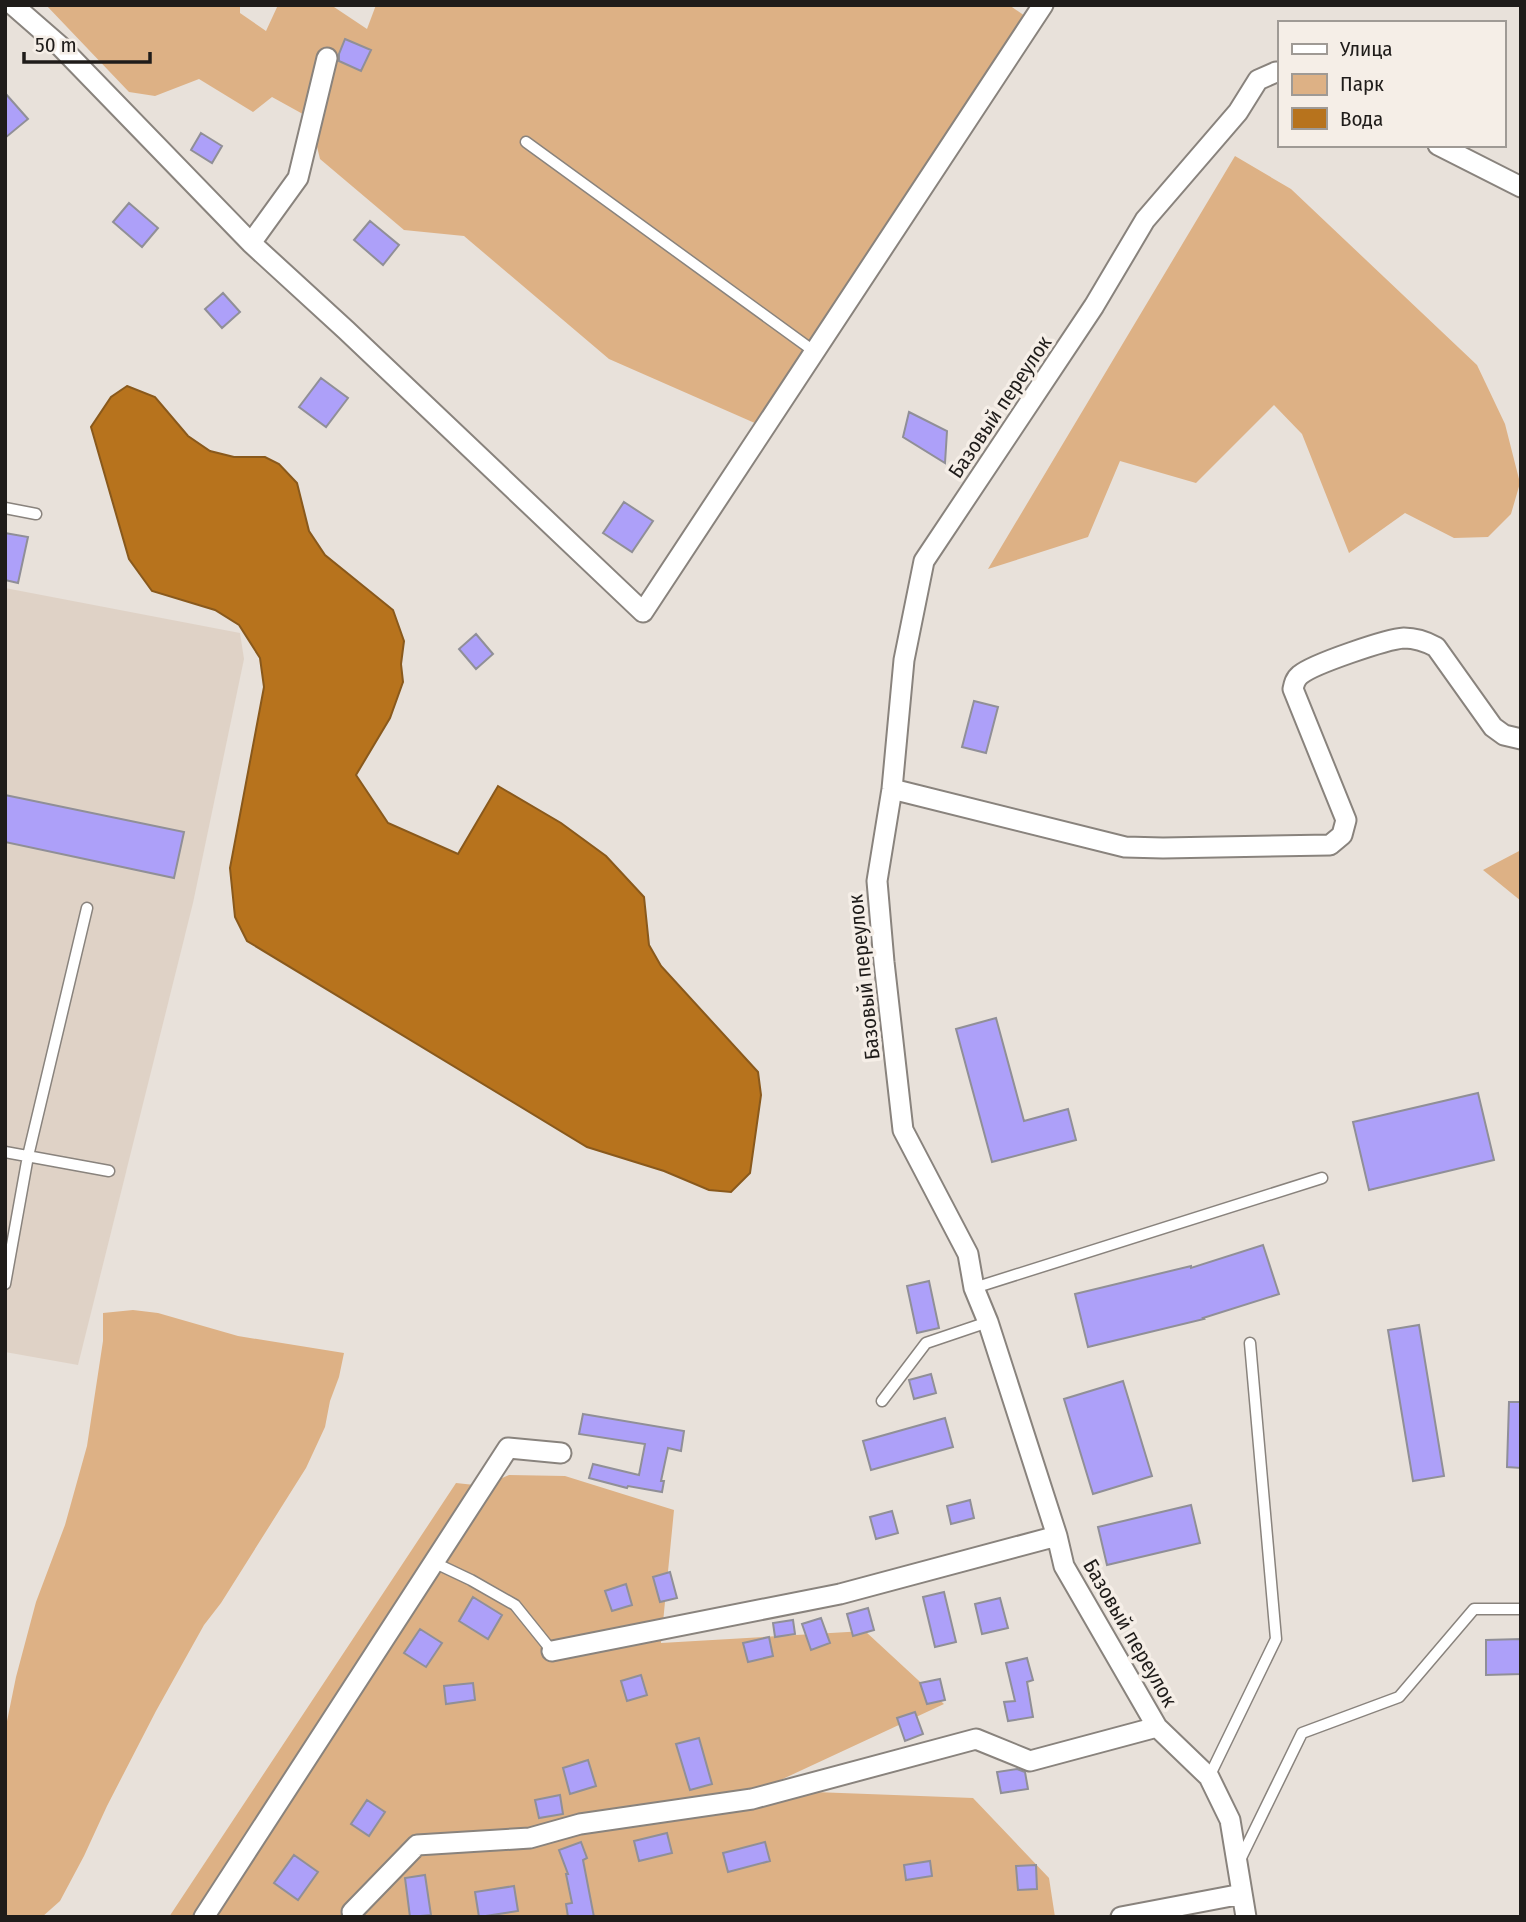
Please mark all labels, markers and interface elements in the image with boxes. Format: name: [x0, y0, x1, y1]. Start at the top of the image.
scale bar: [24, 21, 150, 65]
legend: [1278, 21, 1505, 147]
text: 50 m: [35, 32, 77, 58]
text: Улица: [1339, 36, 1393, 62]
text: Парк: [1340, 71, 1384, 97]
text: Вода: [1340, 106, 1383, 132]
street label: Базовый переулок: [943, 331, 1057, 483]
street label: Базовый переулок: [842, 893, 886, 1061]
street label: Базовый переулок: [1077, 1555, 1183, 1712]

